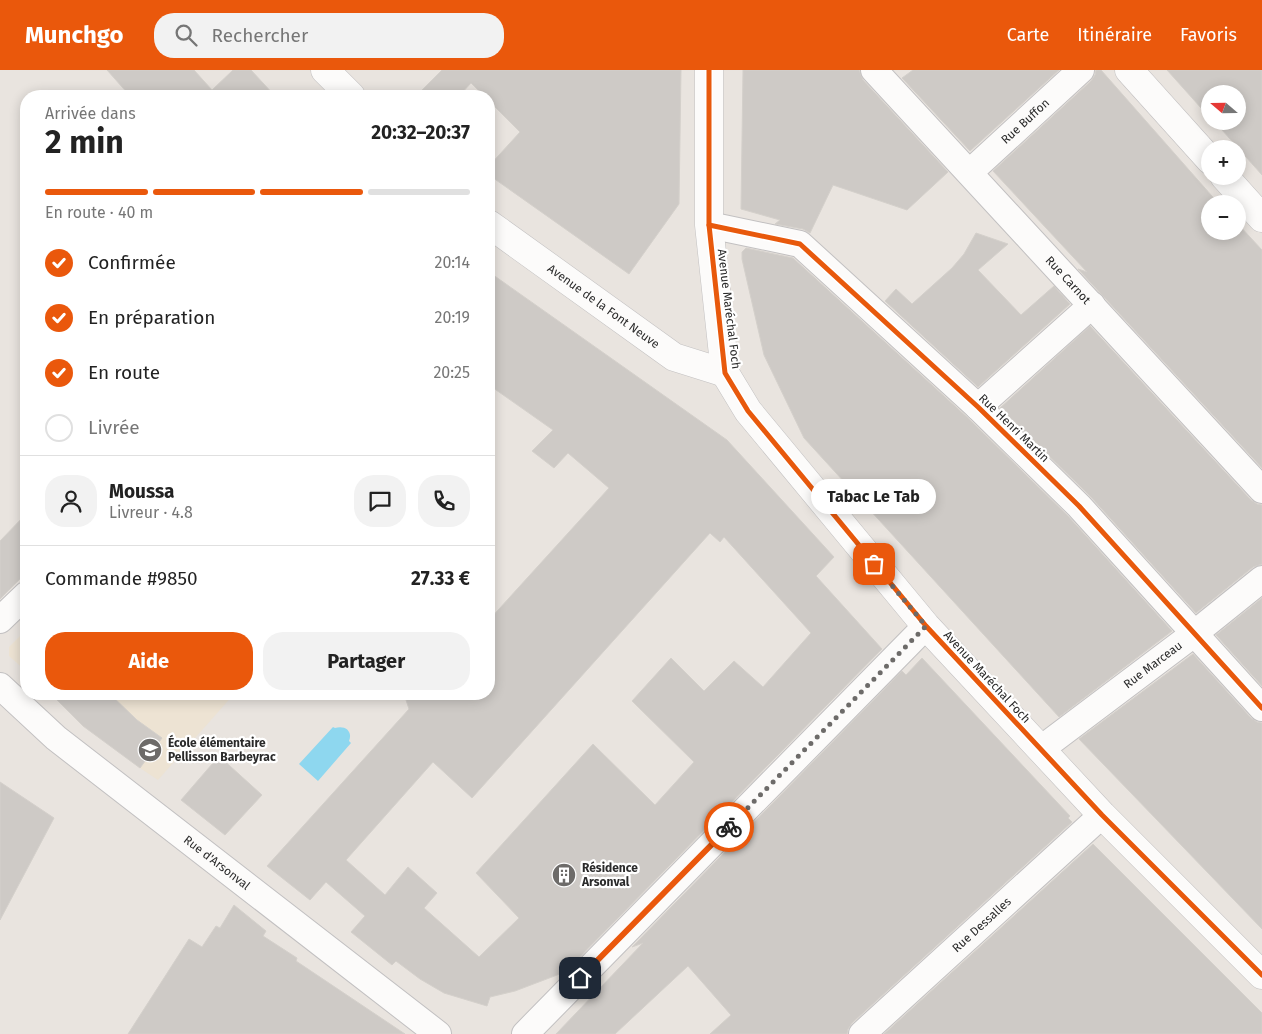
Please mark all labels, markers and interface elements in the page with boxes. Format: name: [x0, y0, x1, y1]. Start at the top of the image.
search box: [154, 13, 504, 58]
text: Munchgo: [25, 21, 124, 49]
icon: search: [172, 21, 200, 49]
text: Rechercher: [212, 24, 308, 47]
text: Carte: [1007, 24, 1049, 46]
text: Itinéraire: [1077, 24, 1152, 46]
text: Favoris: [1180, 24, 1237, 46]
north arrow: [1201, 85, 1246, 130]
map controls: [1201, 85, 1246, 240]
street label: Rue Buffon: [998, 96, 1052, 147]
text: Arrivée dans: [45, 104, 136, 123]
text: 20:32–20:37: [371, 121, 470, 144]
text: 2 min: [45, 123, 124, 161]
button: +: [1201, 140, 1246, 185]
button: −: [1201, 195, 1246, 240]
text: En route · 40 m: [45, 203, 153, 222]
street label: Avenue Maréchal Foch: [715, 248, 743, 370]
icon: check: [45, 249, 73, 277]
text: Confirmée: [88, 251, 176, 274]
text: 20:14: [435, 253, 470, 272]
street label: Rue Carnot: [1043, 253, 1094, 307]
street label: Avenue de la Font Neuve: [545, 261, 662, 351]
icon: check: [45, 304, 73, 332]
text: En préparation: [88, 306, 215, 329]
text: 20:19: [435, 308, 470, 327]
icon: check: [45, 359, 73, 387]
text: En route: [88, 361, 160, 384]
text: 20:25: [433, 363, 470, 382]
street label: Rue Henri Martin: [976, 391, 1052, 465]
text: Livrée: [88, 416, 140, 439]
button: person: [45, 475, 97, 527]
button: chat: [354, 475, 406, 527]
button: phone: [418, 475, 470, 527]
callout: Tabac Le Tab: [812, 479, 936, 514]
text: Moussa: [109, 480, 174, 503]
text: Tabac Le Tab: [827, 487, 920, 506]
text: Livreur · 4.8: [109, 503, 193, 522]
pin: [853, 543, 895, 585]
icon: bag: [860, 550, 888, 578]
text: Commande #9850: [45, 567, 198, 590]
text: 27.33 €: [411, 567, 470, 590]
street label: Avenue Maréchal Foch: [941, 628, 1033, 726]
button: Aide: [45, 632, 253, 690]
button: Partager: [263, 632, 470, 690]
street label: Rue Marceau: [1121, 638, 1185, 691]
place label: École élémentaire Pellisson Barbeyrac: [168, 734, 276, 764]
school or university icon: École élémentaire Pellisson Barbeyrac: [137, 737, 163, 763]
courier: [704, 802, 754, 852]
icon: bike: [715, 813, 743, 841]
street label: Rue d'Arsonval: [181, 833, 253, 893]
place label: Résidence Arsonval: [581, 861, 638, 889]
building icon: Résidence Arsonval: [551, 862, 577, 888]
street label: Rue Dessalles: [949, 894, 1014, 955]
pin: [559, 957, 601, 999]
icon: home: [566, 964, 594, 992]

